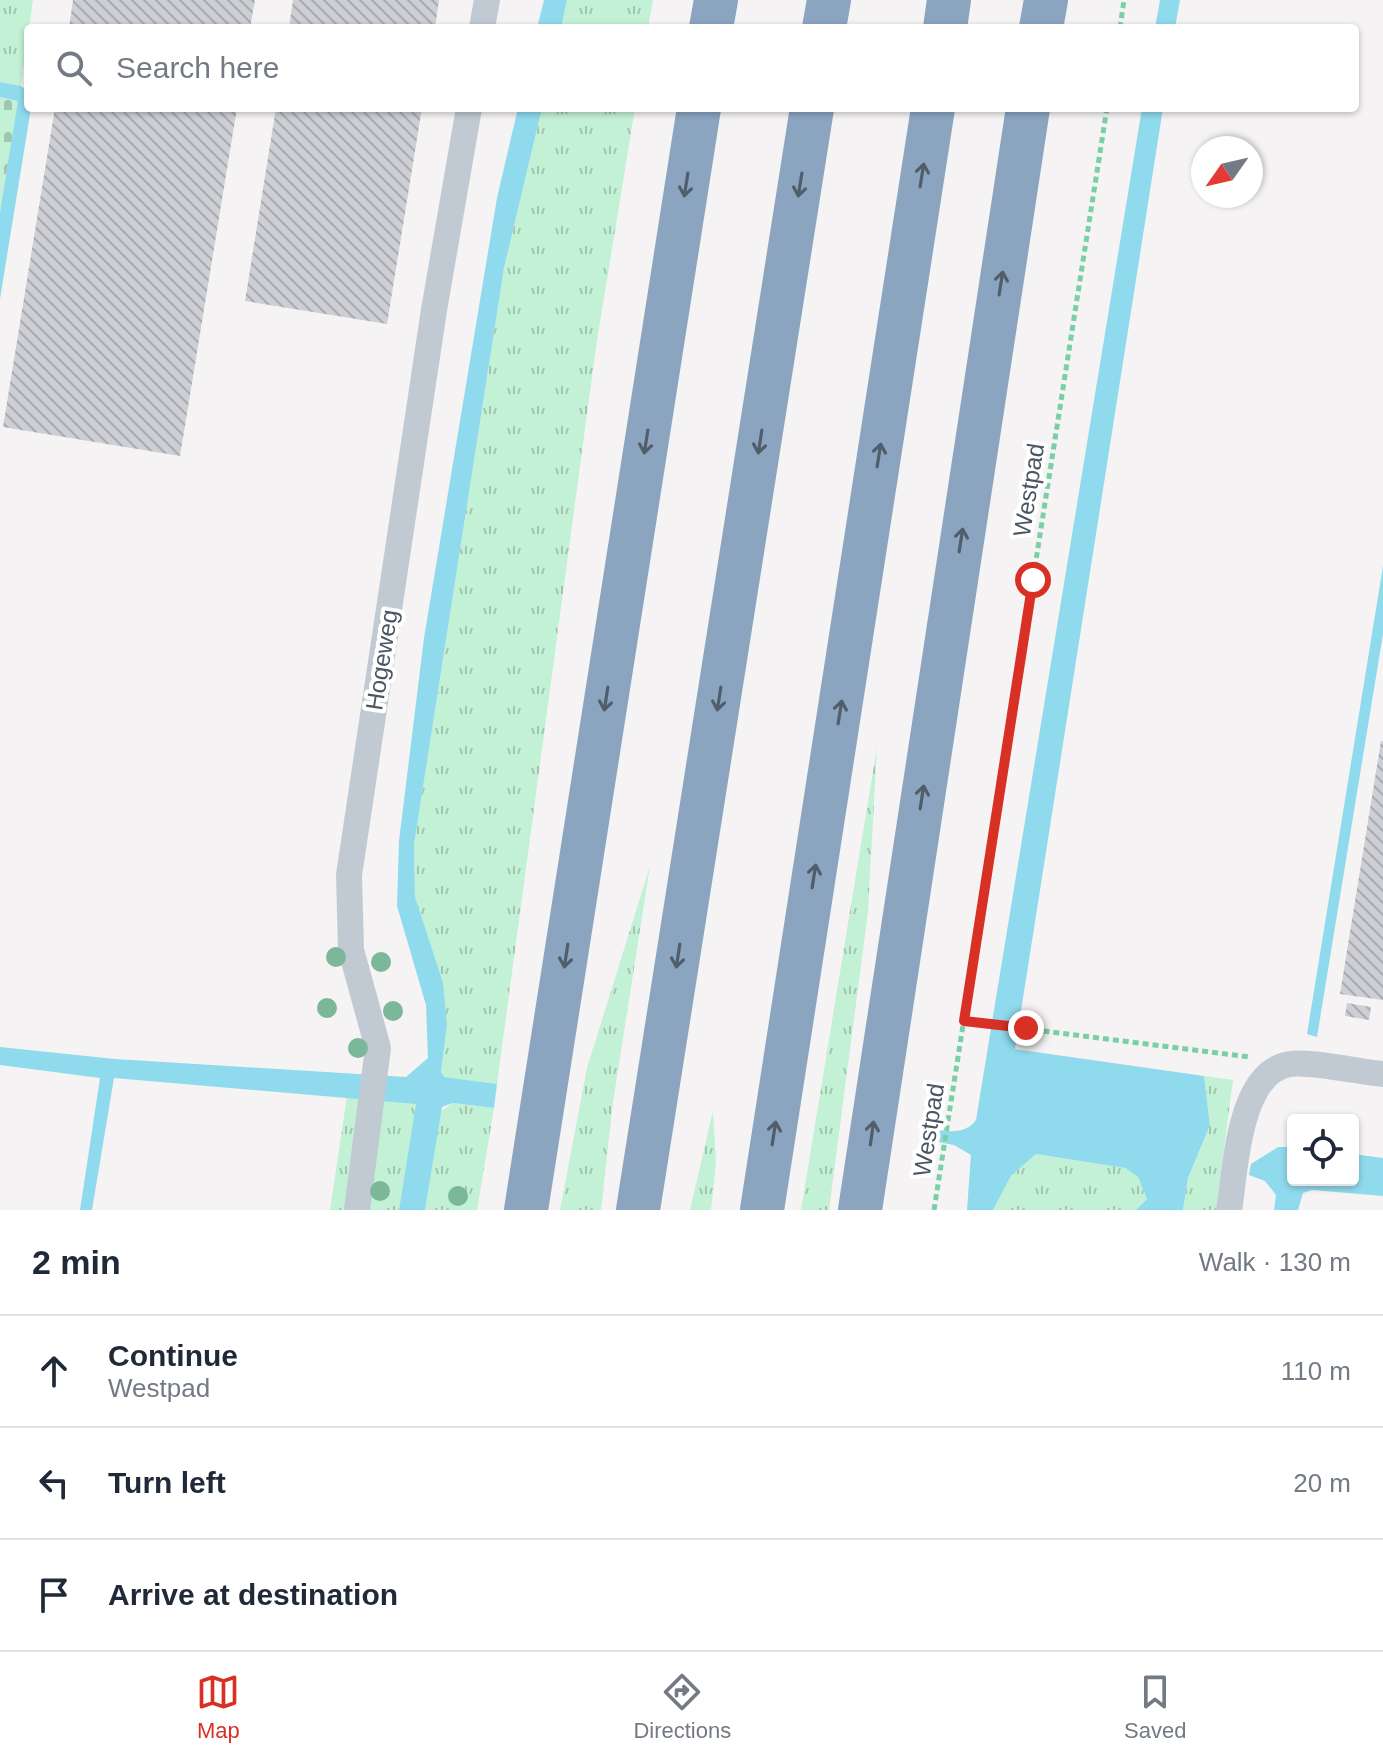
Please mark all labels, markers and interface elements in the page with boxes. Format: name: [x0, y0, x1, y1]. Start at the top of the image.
search box: [24, 24, 1359, 112]
icon: search: [52, 46, 96, 90]
text: Search here: [116, 51, 279, 84]
north arrow: [1191, 136, 1263, 208]
one-way arrow: [915, 163, 930, 188]
one-way arrow: [678, 172, 693, 197]
one-way arrow: [792, 172, 807, 197]
one-way arrow: [994, 271, 1009, 297]
one-way arrow: [638, 429, 653, 454]
one-way arrow: [751, 429, 766, 454]
street label: Westpad: [1008, 441, 1049, 539]
one-way arrow: [872, 443, 887, 468]
one-way arrow: [954, 528, 969, 553]
route start: [1015, 562, 1051, 598]
street label: Hogeweg: [360, 608, 403, 712]
one-way arrow: [598, 686, 613, 711]
one-way arrow: [711, 686, 726, 711]
one-way arrow: [833, 700, 848, 725]
one-way arrow: [915, 785, 930, 810]
one-way arrow: [807, 864, 822, 889]
one-way arrow: [557, 942, 572, 968]
one-way arrow: [670, 942, 685, 968]
route end: [1008, 1010, 1044, 1046]
street label: Westpad: [908, 1081, 949, 1179]
map controls: [1287, 1114, 1359, 1186]
button: locate: [1287, 1114, 1359, 1186]
one-way arrow: [767, 1121, 782, 1146]
one-way arrow: [865, 1121, 880, 1146]
text: 2 min: [32, 1243, 121, 1281]
text: Walk · 130 m: [1199, 1247, 1351, 1277]
text: Continue: [108, 1339, 238, 1372]
icon: ahead: [32, 1349, 76, 1393]
text: 110 m: [1281, 1356, 1351, 1386]
text: Westpad: [108, 1373, 210, 1403]
icon: left: [32, 1461, 76, 1505]
text: Turn left: [108, 1466, 226, 1499]
text: 20 m: [1293, 1468, 1351, 1498]
icon: arrive: [32, 1573, 76, 1617]
text: Arrive at destination: [108, 1578, 398, 1611]
tab: Map: [196, 1670, 240, 1744]
tab: Directions: [633, 1670, 731, 1744]
tab: Saved: [1124, 1670, 1187, 1744]

